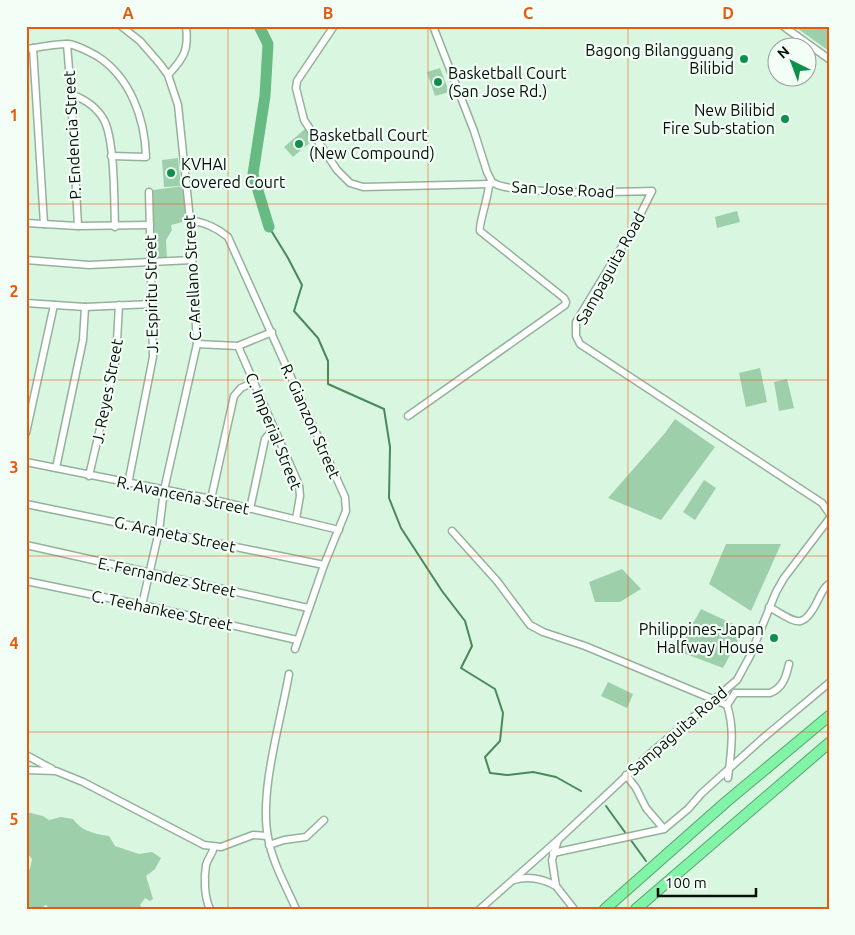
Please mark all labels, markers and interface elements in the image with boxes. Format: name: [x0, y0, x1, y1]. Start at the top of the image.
text: A: [122, 4, 134, 22]
text: B: [323, 4, 333, 22]
text: C: [523, 4, 533, 22]
text: D: [722, 4, 734, 22]
north arrow: [768, 38, 818, 88]
place label: Bagong Bilangguang Bilibid: [585, 41, 734, 77]
text: N: [774, 43, 793, 62]
marker: Bagong Bilangguang Bilibid: [738, 53, 750, 65]
place label: Basketball Court (San Jose Rd.): [448, 64, 567, 101]
street label: P. Endencia Street: [60, 69, 84, 200]
marker: Basketball Court (San Jose Rd.): [432, 76, 444, 88]
place label: New Bilibid Fire Sub-station: [663, 101, 775, 137]
text: 1: [9, 106, 19, 124]
marker: New Bilibid Fire Sub-station: [779, 113, 791, 125]
place label: Basketball Court (New Compound): [309, 126, 435, 163]
marker: Basketball Court (New Compound): [293, 138, 305, 150]
place label: KVHAI Covered Court: [181, 155, 286, 191]
marker: KVHAI Covered Court: [165, 167, 177, 179]
street label: San Jose Road: [511, 177, 615, 201]
street label: Sampaguita Road: [572, 209, 648, 327]
street label: C. Arellano Street: [180, 214, 204, 342]
street label: J. Espiritu Street: [141, 234, 161, 353]
text: 2: [9, 282, 19, 300]
street label: J. Reyes Street: [88, 337, 126, 445]
street label: R. Gianzon Street: [278, 361, 345, 482]
street label: C. Imperial Street: [242, 370, 306, 493]
text: 3: [9, 458, 19, 476]
street label: R. Avanceña Street: [115, 472, 252, 518]
street label: G. Araneta Street: [113, 512, 238, 556]
street label: E. Fernandez Street: [96, 554, 238, 601]
street label: C. Teehankee Street: [90, 586, 235, 634]
place label: Philippines-Japan Halfway House: [639, 620, 764, 656]
marker: Philippines-Japan Halfway House: [768, 632, 780, 644]
text: 4: [9, 634, 19, 652]
street label: Sampaguita Road: [624, 683, 730, 779]
text: 5: [9, 810, 19, 828]
scale bar: [658, 865, 755, 897]
text: 100 m: [665, 874, 707, 891]

